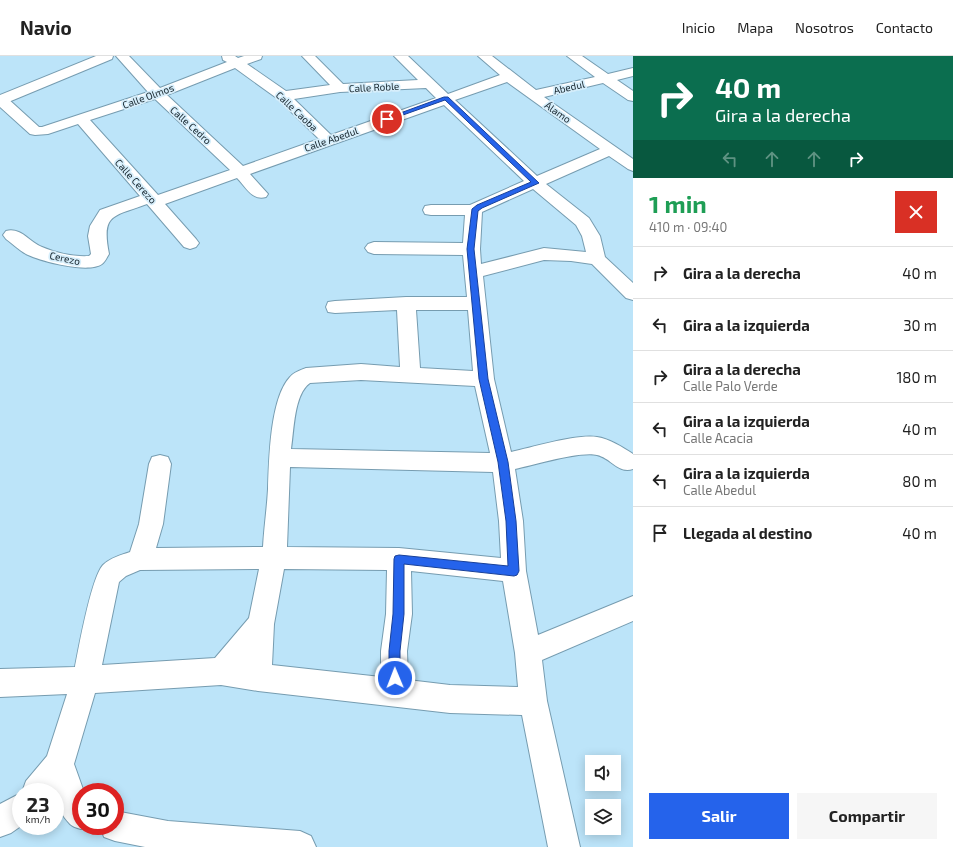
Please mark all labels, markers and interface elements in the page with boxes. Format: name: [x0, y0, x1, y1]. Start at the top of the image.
text: Navio: [20, 16, 72, 39]
text: Inicio: [682, 19, 715, 36]
text: Mapa: [737, 19, 773, 36]
text: Nosotros: [795, 19, 854, 36]
text: Contacto: [876, 19, 933, 36]
text: 40 m: [715, 70, 781, 104]
icon: right: [649, 72, 701, 124]
street label: Abedul: [552, 78, 586, 96]
street label: Calle Roble: [348, 80, 400, 94]
street label: Calle Olmos: [121, 81, 175, 111]
street label: Calle Caoba: [274, 89, 320, 133]
street label: Álamo: [543, 99, 574, 125]
pin: [370, 102, 404, 136]
street label: Calle Cedro: [168, 103, 214, 147]
text: Gira a la derecha: [715, 104, 851, 126]
icon: arrive: [376, 108, 398, 130]
street label: Calle Abedul: [302, 124, 360, 154]
icon: left: [719, 148, 741, 170]
icon: ahead: [761, 148, 783, 170]
icon: ahead: [803, 148, 825, 170]
icon: right: [845, 148, 867, 170]
street label: Calle Cerezo: [113, 156, 159, 206]
text: 1 min: [649, 189, 707, 218]
button: close: [895, 191, 937, 233]
text: 410 m · 09:40: [649, 219, 727, 235]
street label: Cerezo: [49, 249, 82, 267]
icon: right: [649, 262, 671, 284]
text: Gira a la derecha: [683, 264, 801, 282]
text: 40 m: [902, 264, 937, 282]
icon: left: [649, 314, 671, 336]
text: Gira a la izquierda: [683, 316, 810, 334]
text: 30 m: [903, 316, 937, 334]
text: Gira a la derecha: [683, 360, 801, 378]
icon: right: [649, 366, 671, 388]
text: 180 m: [896, 368, 937, 386]
text: Calle Palo Verde: [683, 378, 778, 394]
text: Gira a la izquierda: [683, 412, 810, 430]
icon: left: [649, 418, 671, 440]
text: 40 m: [902, 420, 937, 438]
text: Calle Acacia: [683, 430, 753, 446]
text: Gira a la izquierda: [683, 464, 810, 482]
icon: left: [649, 470, 671, 492]
text: 80 m: [902, 472, 937, 490]
text: Calle Abedul: [683, 482, 756, 498]
icon: arrive: [649, 522, 671, 544]
text: Llegada al destino: [683, 524, 812, 542]
text: 40 m: [902, 524, 937, 542]
position arrow: [374, 657, 416, 699]
map controls: [585, 755, 621, 835]
button: sound: [585, 755, 621, 791]
speed limit sign: 30: [72, 783, 124, 835]
text: 23: [27, 792, 49, 816]
button: Salir: [649, 793, 789, 839]
button: Compartir: [797, 793, 937, 839]
button: layers: [585, 799, 621, 835]
text: km/h: [26, 813, 50, 825]

